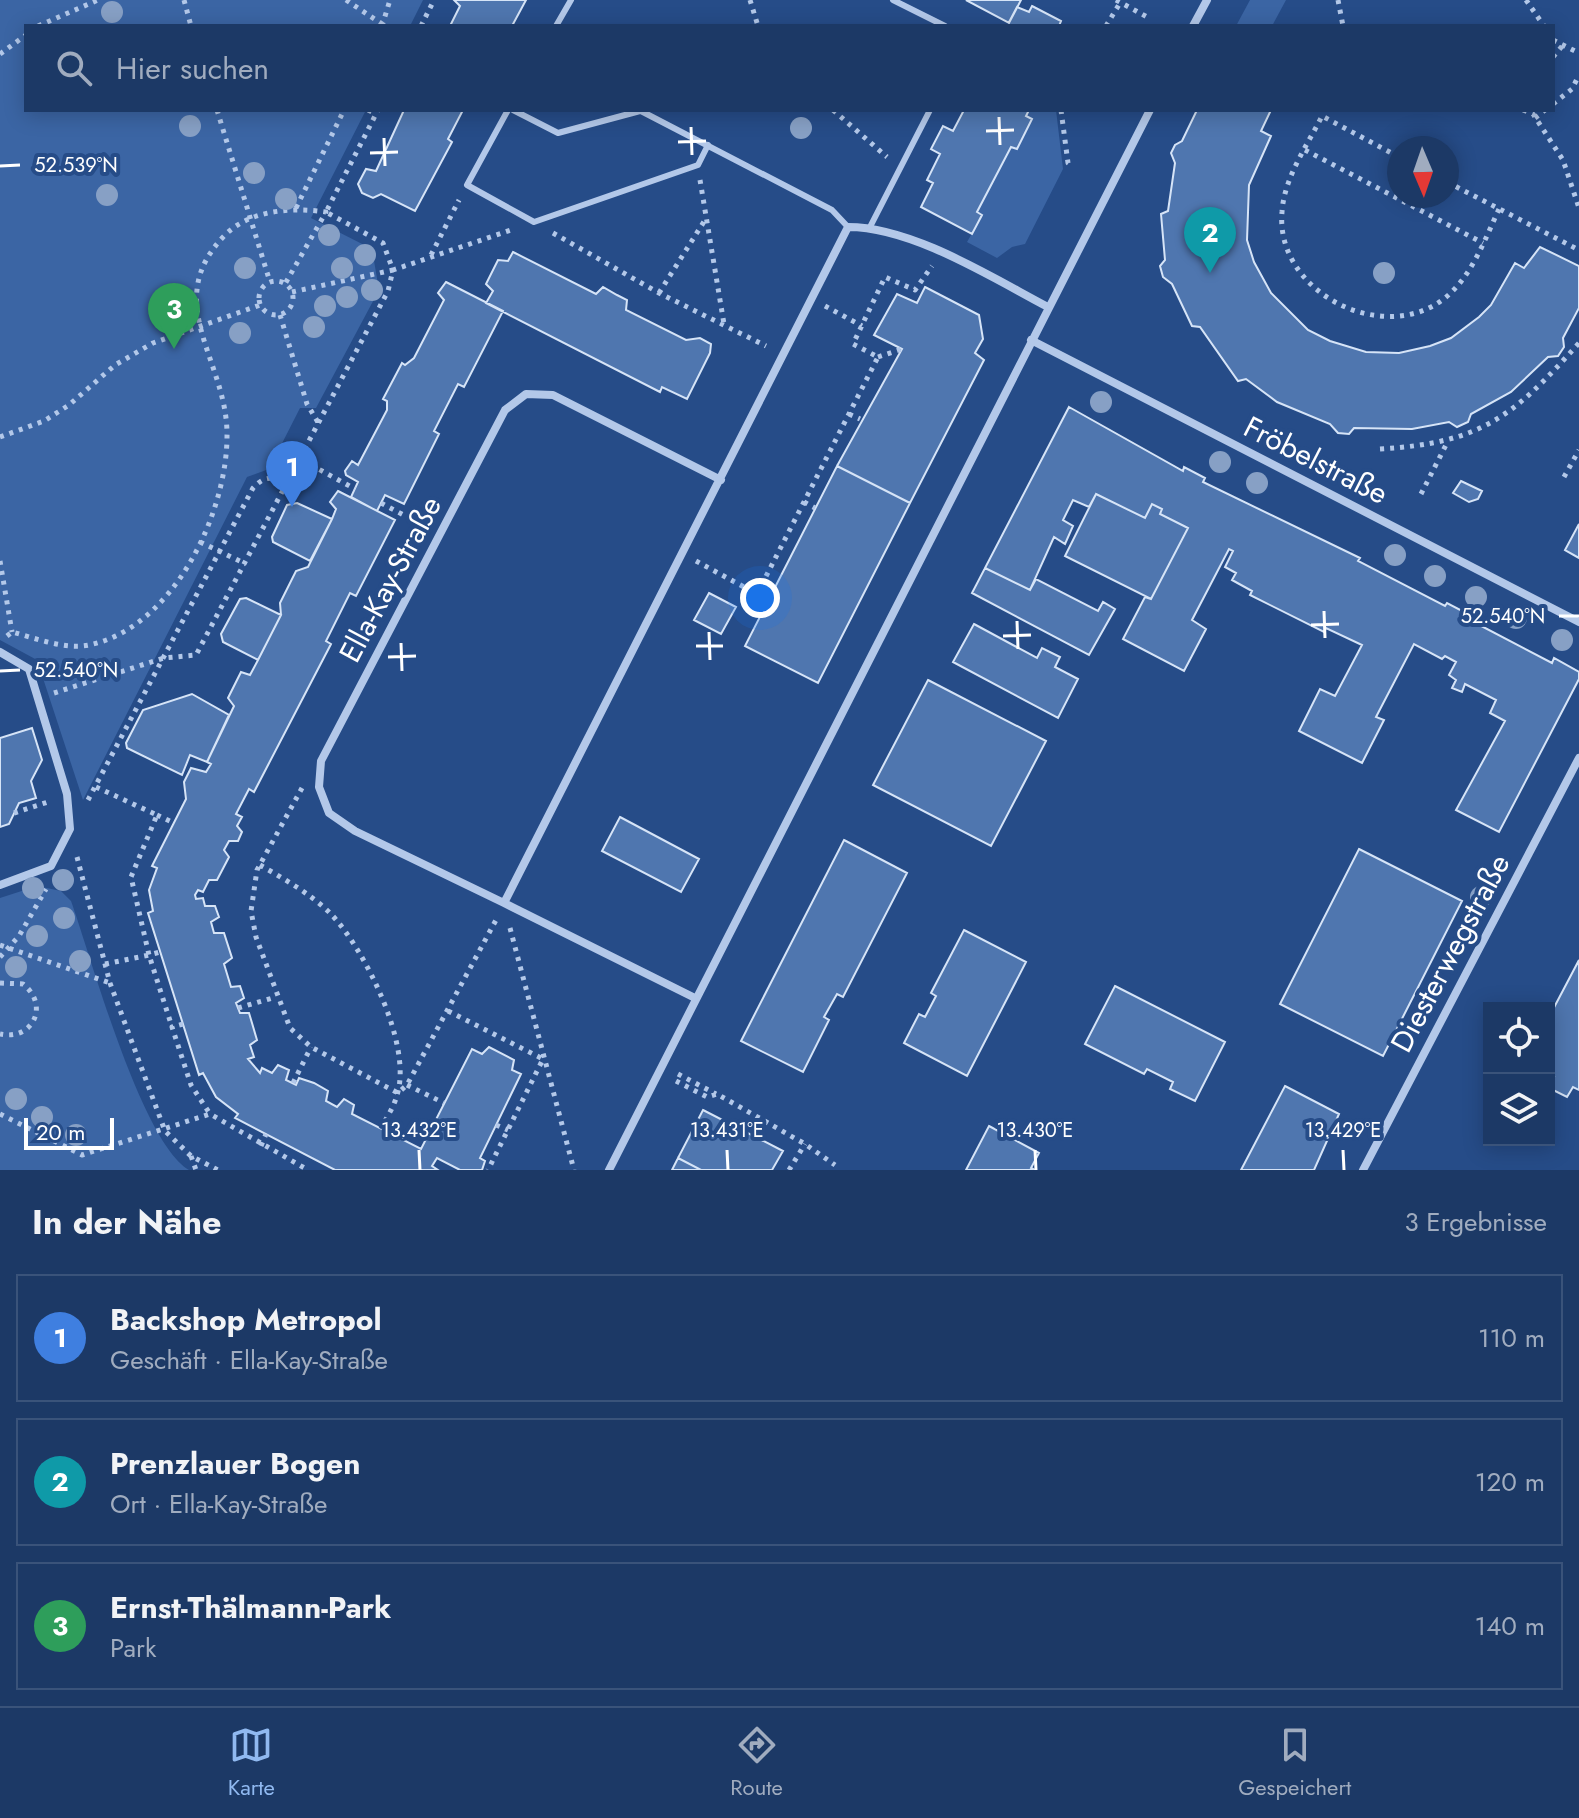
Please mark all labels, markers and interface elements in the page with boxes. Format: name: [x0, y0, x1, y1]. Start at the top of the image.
search box: [24, 24, 1555, 112]
icon: search: [52, 46, 96, 90]
text: Hier suchen: [116, 47, 269, 90]
north arrow: [1387, 136, 1459, 208]
text: 52.539°N: [34, 151, 118, 180]
pin: 2: [1184, 207, 1236, 273]
pin: 3: [148, 283, 200, 349]
street label: Fröbelstraße: [1237, 405, 1395, 515]
pin: 1: [266, 441, 318, 507]
street label: Ella-Kay-Straße: [328, 488, 452, 670]
your location: [740, 578, 780, 618]
text: 52.540°N: [1461, 602, 1545, 631]
text: 52.540°N: [34, 656, 118, 685]
street label: Diesterwegstraße: [1380, 846, 1520, 1060]
map controls: [1483, 1002, 1555, 1146]
button: locate: [1483, 1002, 1555, 1074]
button: layers: [1483, 1074, 1555, 1146]
scale bar: [24, 1114, 114, 1150]
text: 20 m: [36, 1116, 85, 1148]
text: 13.432°E: [381, 1116, 457, 1145]
text: 13.431°E: [690, 1116, 764, 1145]
text: 13.430°E: [997, 1116, 1073, 1145]
text: 13.429°E: [1305, 1116, 1381, 1145]
text: In der Nähe: [32, 1198, 222, 1247]
text: 3 Ergebnisse: [1404, 1203, 1547, 1241]
text: Backshop Metropol: [110, 1298, 382, 1341]
text: 1: [53, 1319, 67, 1357]
text: 110 m: [1478, 1319, 1545, 1357]
text: Geschäft · Ella-Kay-Straße: [110, 1341, 388, 1379]
text: Prenzlauer Bogen: [110, 1442, 360, 1485]
text: 2: [51, 1463, 69, 1501]
text: 120 m: [1475, 1463, 1545, 1501]
text: Ort · Ella-Kay-Straße: [110, 1485, 327, 1523]
text: Ernst-Thälmann-Park: [110, 1586, 391, 1629]
text: 3: [52, 1607, 68, 1645]
text: 140 m: [1474, 1607, 1545, 1645]
text: Park: [110, 1629, 156, 1667]
tab: Karte: [228, 1723, 275, 1803]
tab: Route: [730, 1723, 783, 1803]
tab: Gespeichert: [1238, 1723, 1351, 1803]

